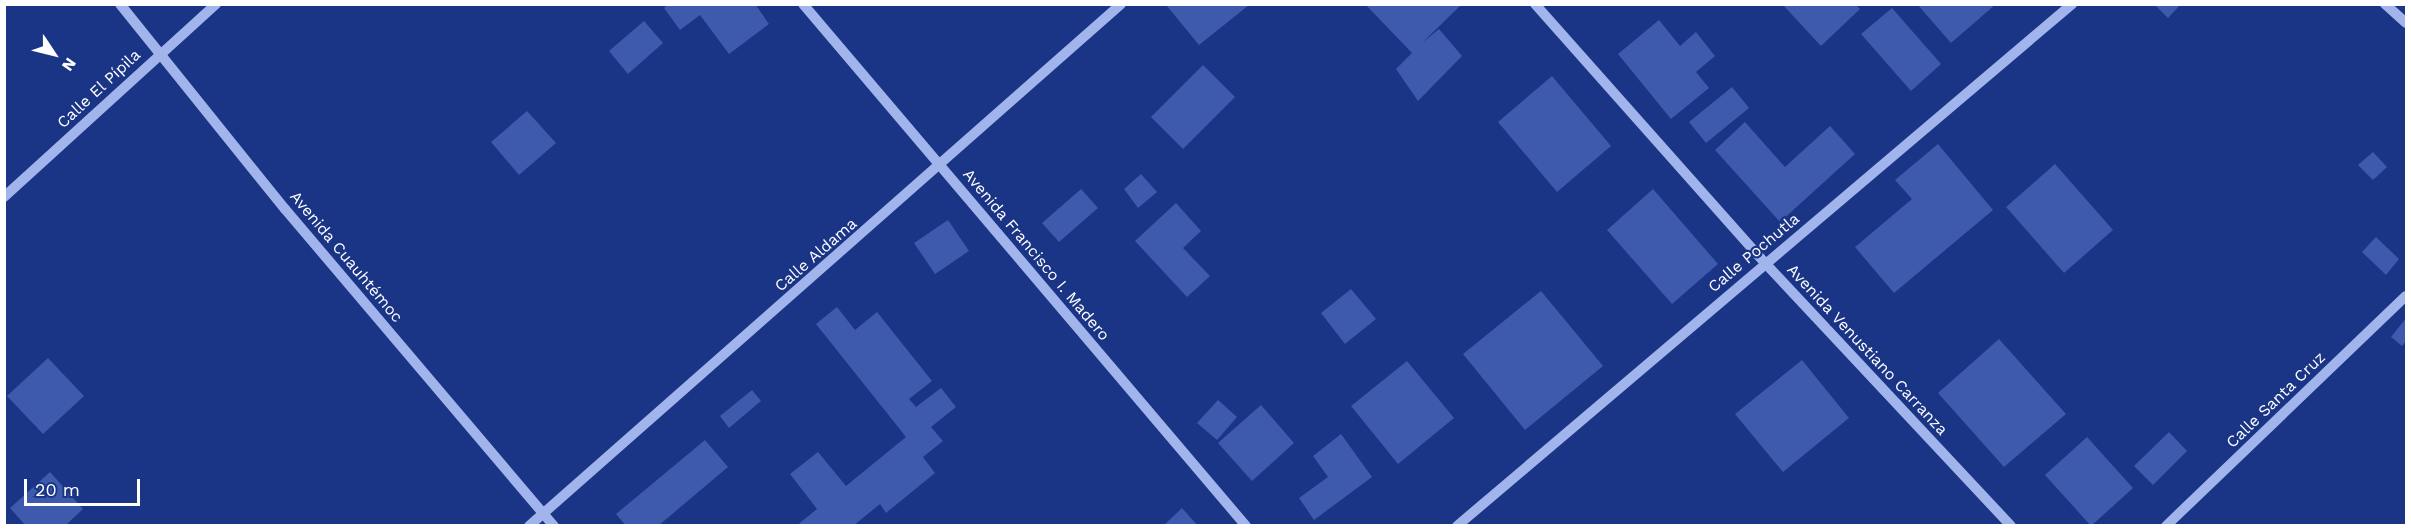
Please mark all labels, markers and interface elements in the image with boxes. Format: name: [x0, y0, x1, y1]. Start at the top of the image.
north arrow: [24, 24, 84, 84]
street label: Calle El Pípila: [53, 45, 145, 133]
text: N: [58, 54, 80, 75]
street label: Avenida Francisco I. Madero: [958, 165, 1114, 345]
street label: Avenida Cuauhtémoc: [285, 187, 407, 327]
street label: Calle Pochutla: [1705, 209, 1803, 297]
street label: Calle Aldama: [771, 214, 861, 296]
street label: Avenida Venustiano Carranza: [1782, 260, 1952, 440]
street label: Calle Santa Cruz: [2222, 348, 2330, 452]
scale bar: [27, 467, 142, 505]
text: 20 m: [35, 479, 80, 500]

